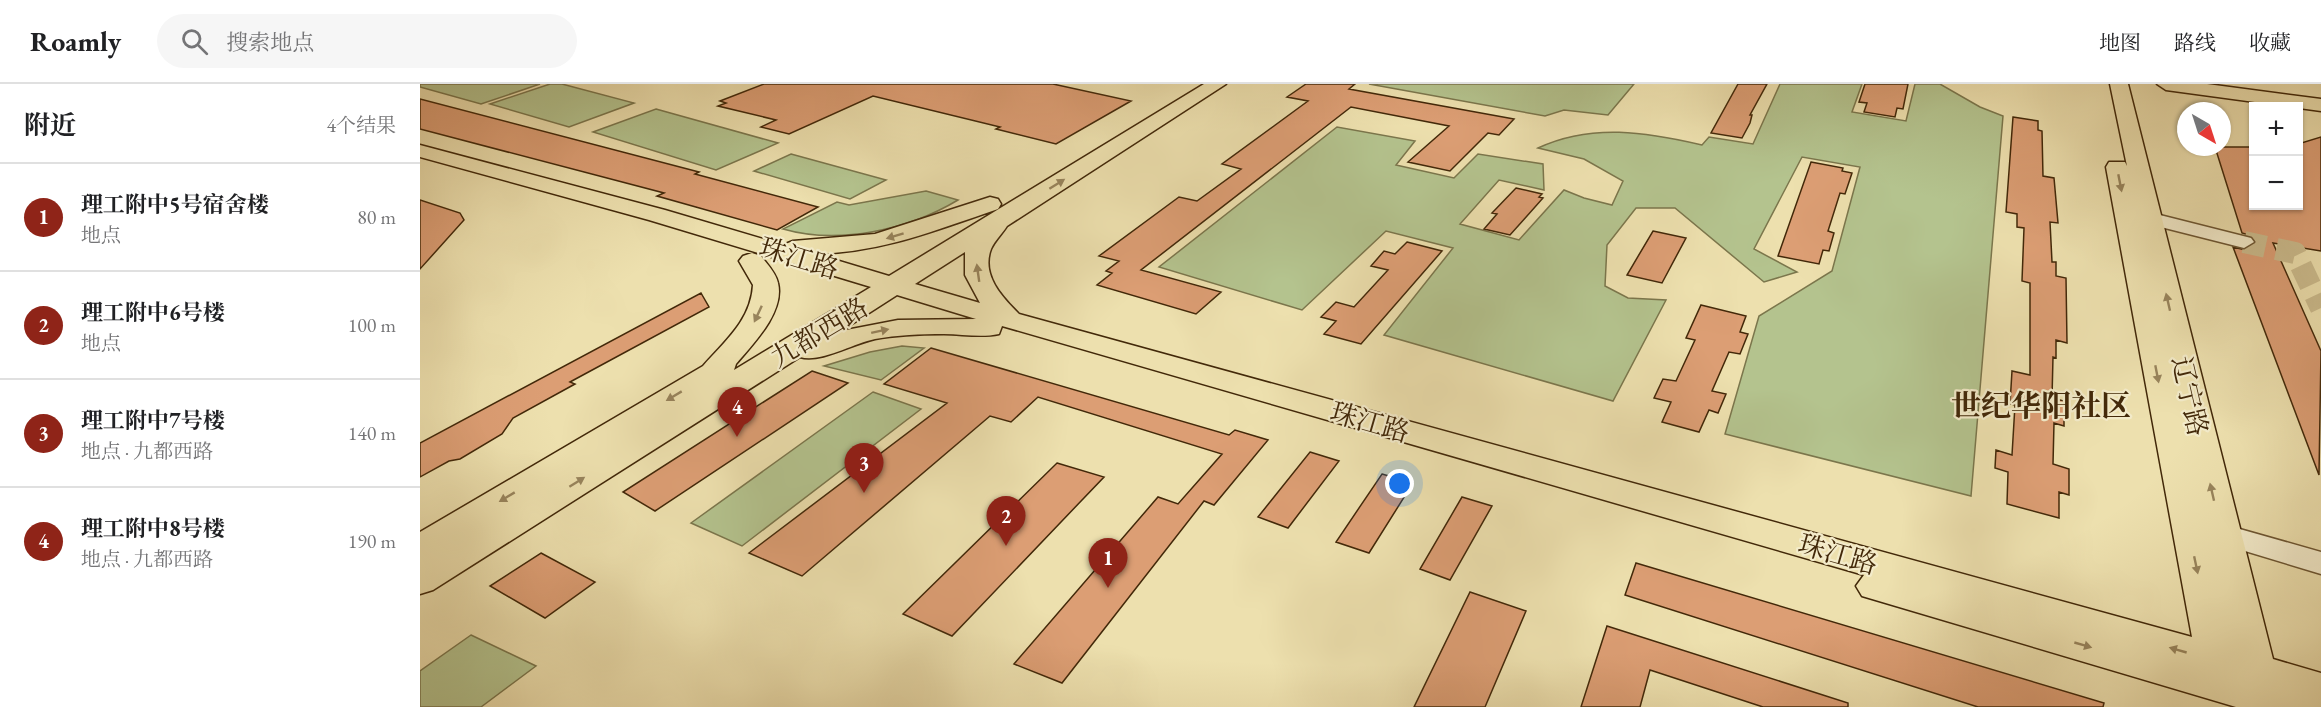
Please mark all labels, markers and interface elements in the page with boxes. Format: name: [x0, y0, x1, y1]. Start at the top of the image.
search box: [157, 14, 577, 68]
text: Roamly: [30, 23, 121, 59]
icon: search: [178, 25, 211, 58]
text: 搜索地点: [226, 28, 314, 57]
text: 地图: [2099, 29, 2141, 56]
text: 路线: [2174, 29, 2216, 56]
text: 收藏: [2249, 29, 2291, 56]
north arrow: [2177, 102, 2231, 156]
map controls: [2249, 102, 2303, 210]
button: +: [2249, 102, 2303, 156]
text: 附近: [24, 108, 76, 142]
text: 4个结果: [326, 112, 396, 138]
button: −: [2249, 156, 2303, 210]
one-way arrow: [2116, 173, 2125, 192]
one-way arrow: [1049, 179, 1065, 190]
text: 理工附中5号宿舍楼: [81, 190, 269, 219]
text: 1: [38, 204, 49, 230]
text: 80 m: [357, 204, 396, 230]
text: 地点: [81, 222, 121, 248]
street label: 珠江路: [755, 229, 843, 287]
one-way arrow: [886, 232, 904, 241]
one-way arrow: [973, 263, 982, 282]
street label: 九都西路: [764, 289, 874, 375]
one-way arrow: [2162, 293, 2172, 312]
text: 理工附中6号楼: [81, 298, 225, 327]
one-way arrow: [753, 305, 762, 322]
text: 2: [38, 312, 49, 338]
text: 100 m: [348, 312, 396, 338]
one-way arrow: [871, 326, 890, 335]
text: 地点: [81, 330, 121, 356]
street label: 辽宁路: [2164, 353, 2216, 439]
one-way arrow: [2153, 365, 2162, 384]
district label: 世纪华阳社区: [1951, 386, 2131, 425]
pin: 4: [718, 388, 756, 437]
one-way arrow: [666, 391, 682, 402]
street label: 珠江路: [1326, 394, 1414, 450]
text: 理工附中7号楼: [81, 406, 225, 435]
text: 3: [38, 420, 49, 446]
text: 140 m: [348, 420, 396, 446]
text: 地点 · 九都西路: [81, 438, 213, 464]
pin: 3: [844, 444, 884, 493]
your location: [1385, 469, 1414, 498]
one-way arrow: [568, 476, 584, 488]
one-way arrow: [2207, 483, 2217, 501]
one-way arrow: [499, 491, 515, 502]
pin: 2: [986, 496, 1026, 546]
text: 理工附中8号楼: [81, 514, 225, 543]
street label: 珠江路: [1794, 526, 1882, 582]
text: 4: [38, 528, 49, 554]
text: 190 m: [348, 528, 396, 554]
pin: 1: [1088, 538, 1128, 588]
text: 地点 · 九都西路: [81, 546, 213, 572]
one-way arrow: [2192, 556, 2201, 575]
one-way arrow: [2074, 641, 2092, 651]
one-way arrow: [2169, 645, 2187, 654]

